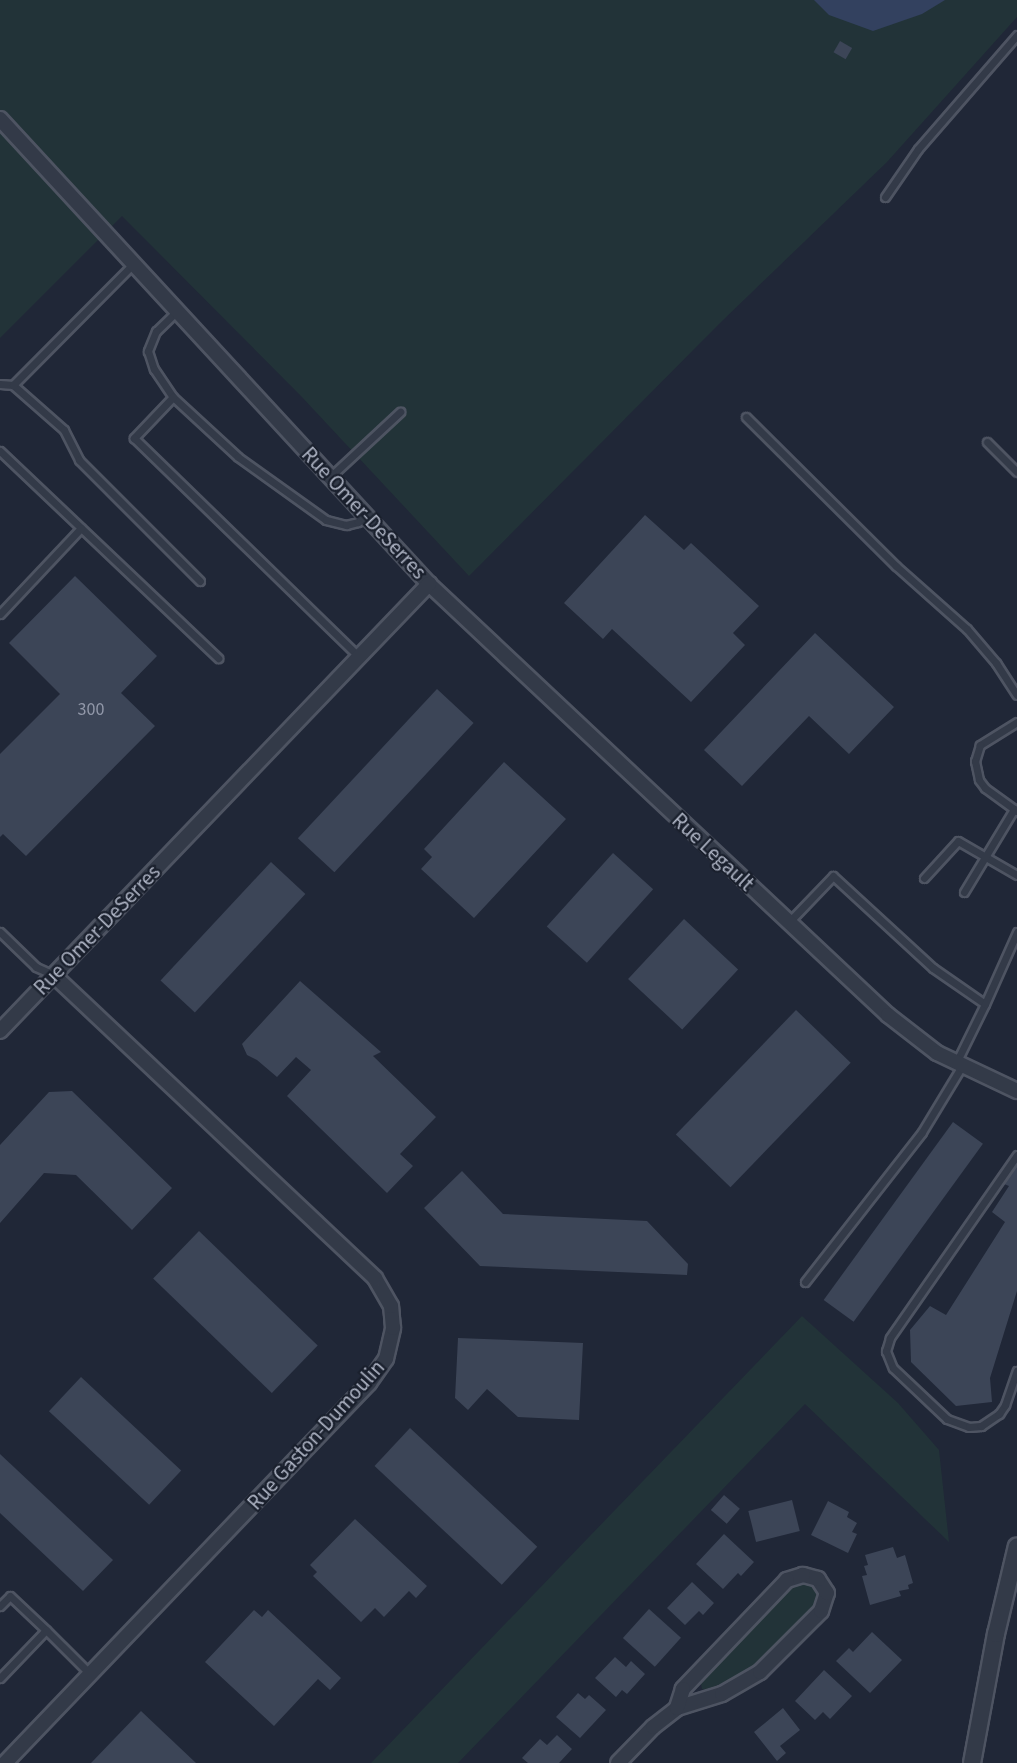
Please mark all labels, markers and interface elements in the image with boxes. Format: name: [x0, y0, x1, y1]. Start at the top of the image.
street label: Rue Omer-DeSerres: [296, 442, 432, 584]
house number: 300: [78, 699, 104, 721]
street label: Rue Legault: [667, 808, 759, 896]
street label: Rue Omer-DeSerres: [28, 860, 166, 1000]
street label: Rue Gaston-Dumoulin: [242, 1355, 390, 1515]

